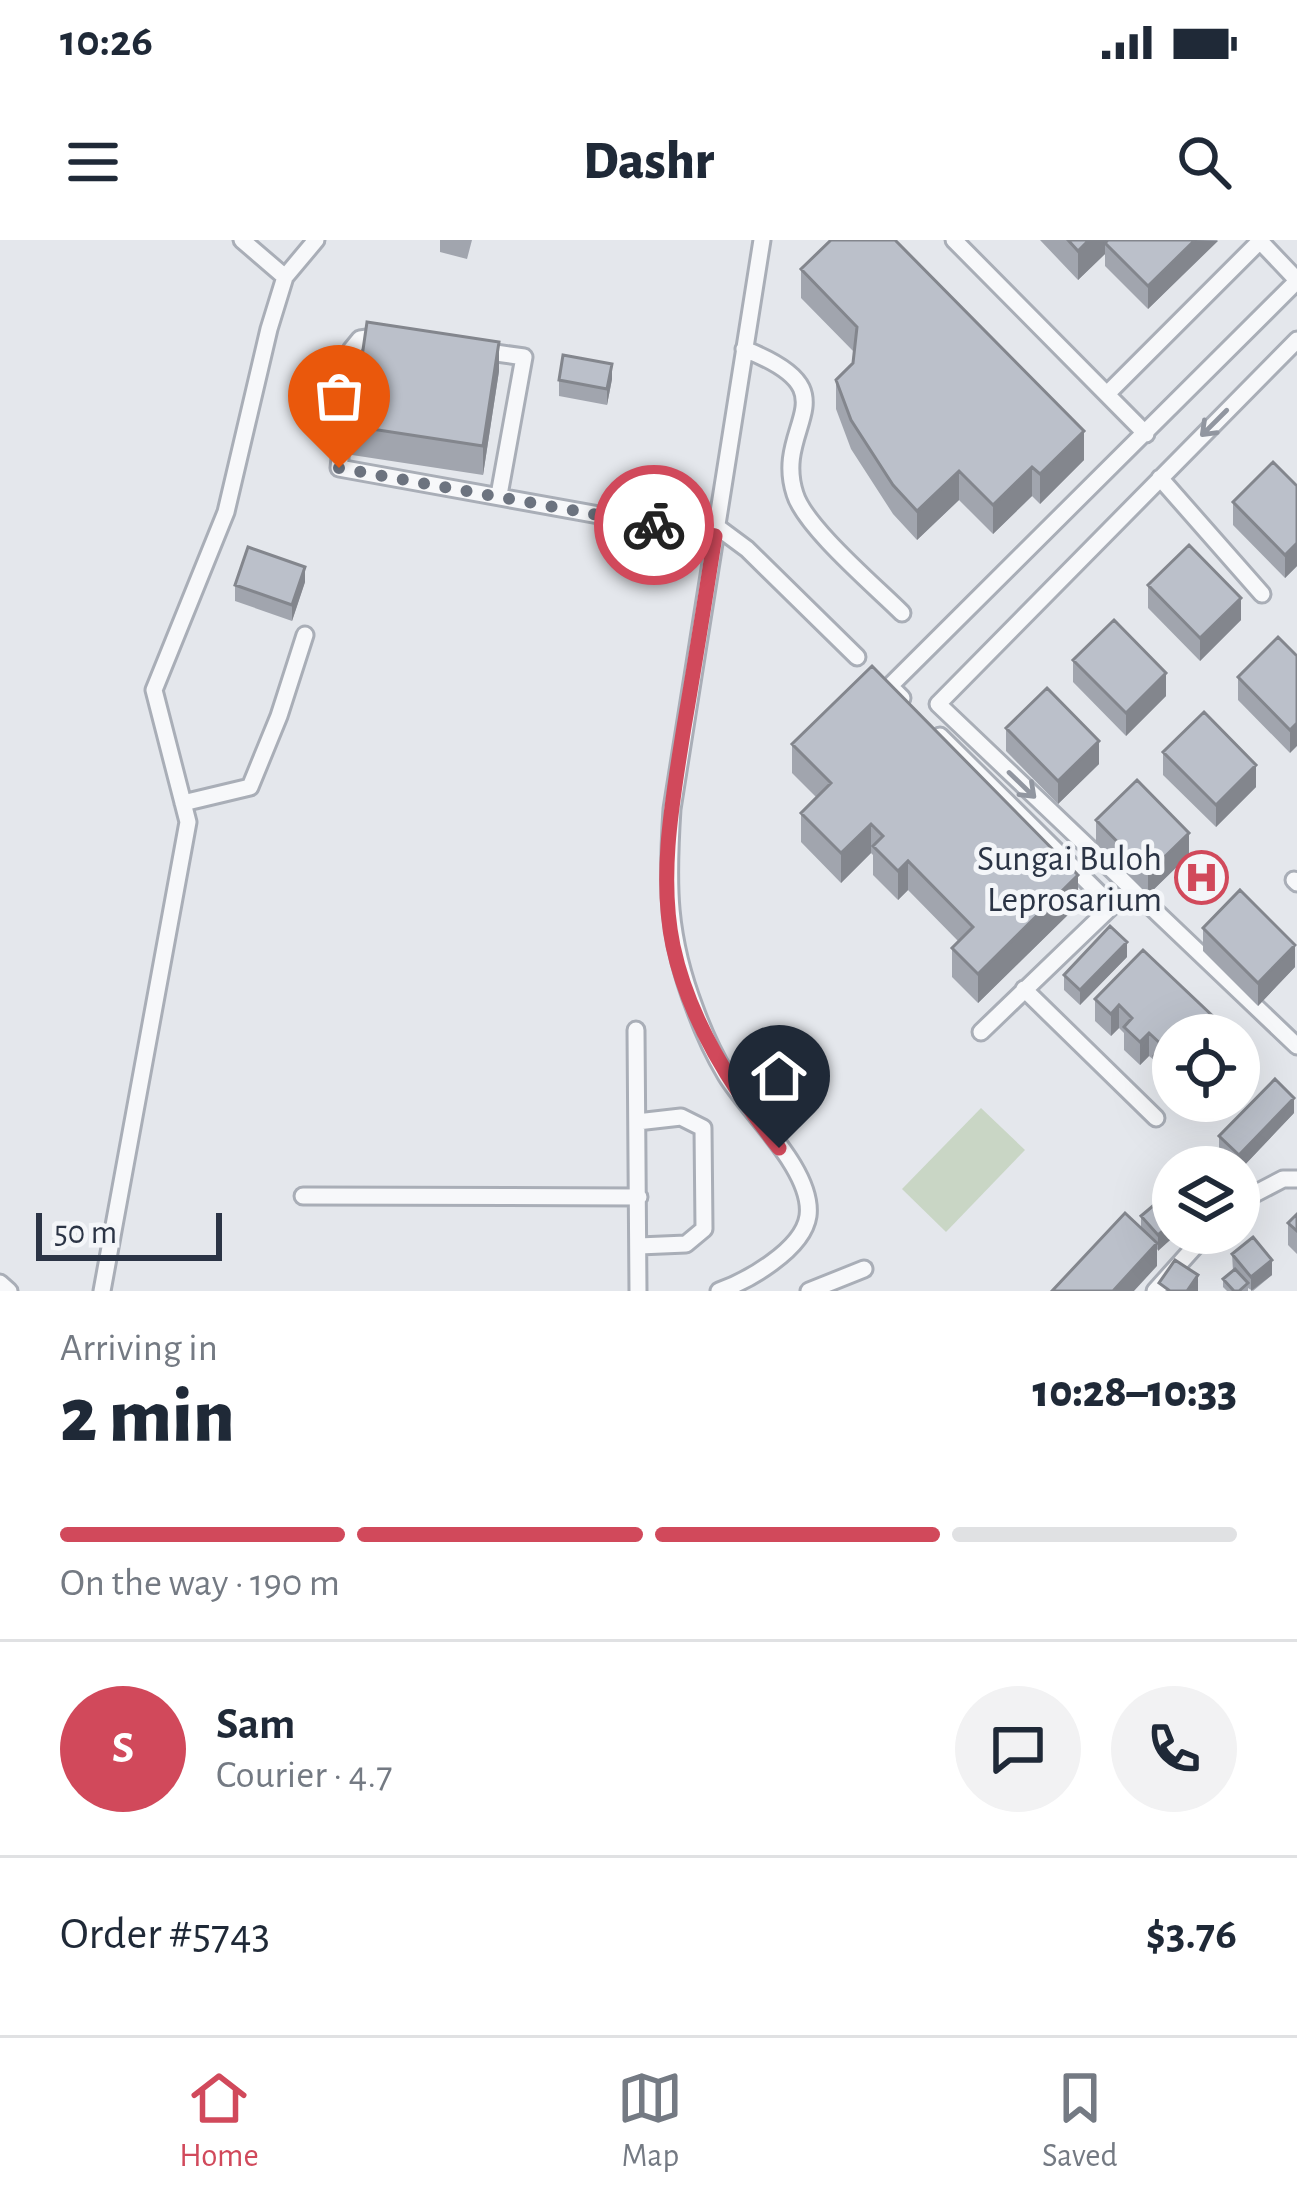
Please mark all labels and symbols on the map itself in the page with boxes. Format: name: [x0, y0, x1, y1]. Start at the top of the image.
pin: [288, 345, 390, 468]
one-way arrow: [1201, 408, 1229, 437]
courier: [594, 465, 714, 585]
one-way arrow: [1007, 770, 1036, 798]
place label: Sungai Buloh Leprosarium: [977, 841, 1162, 918]
hospital icon: Sungai Buloh Leprosarium: [1173, 850, 1229, 906]
pin: [728, 1025, 830, 1148]
scale bar: [36, 1207, 222, 1260]

